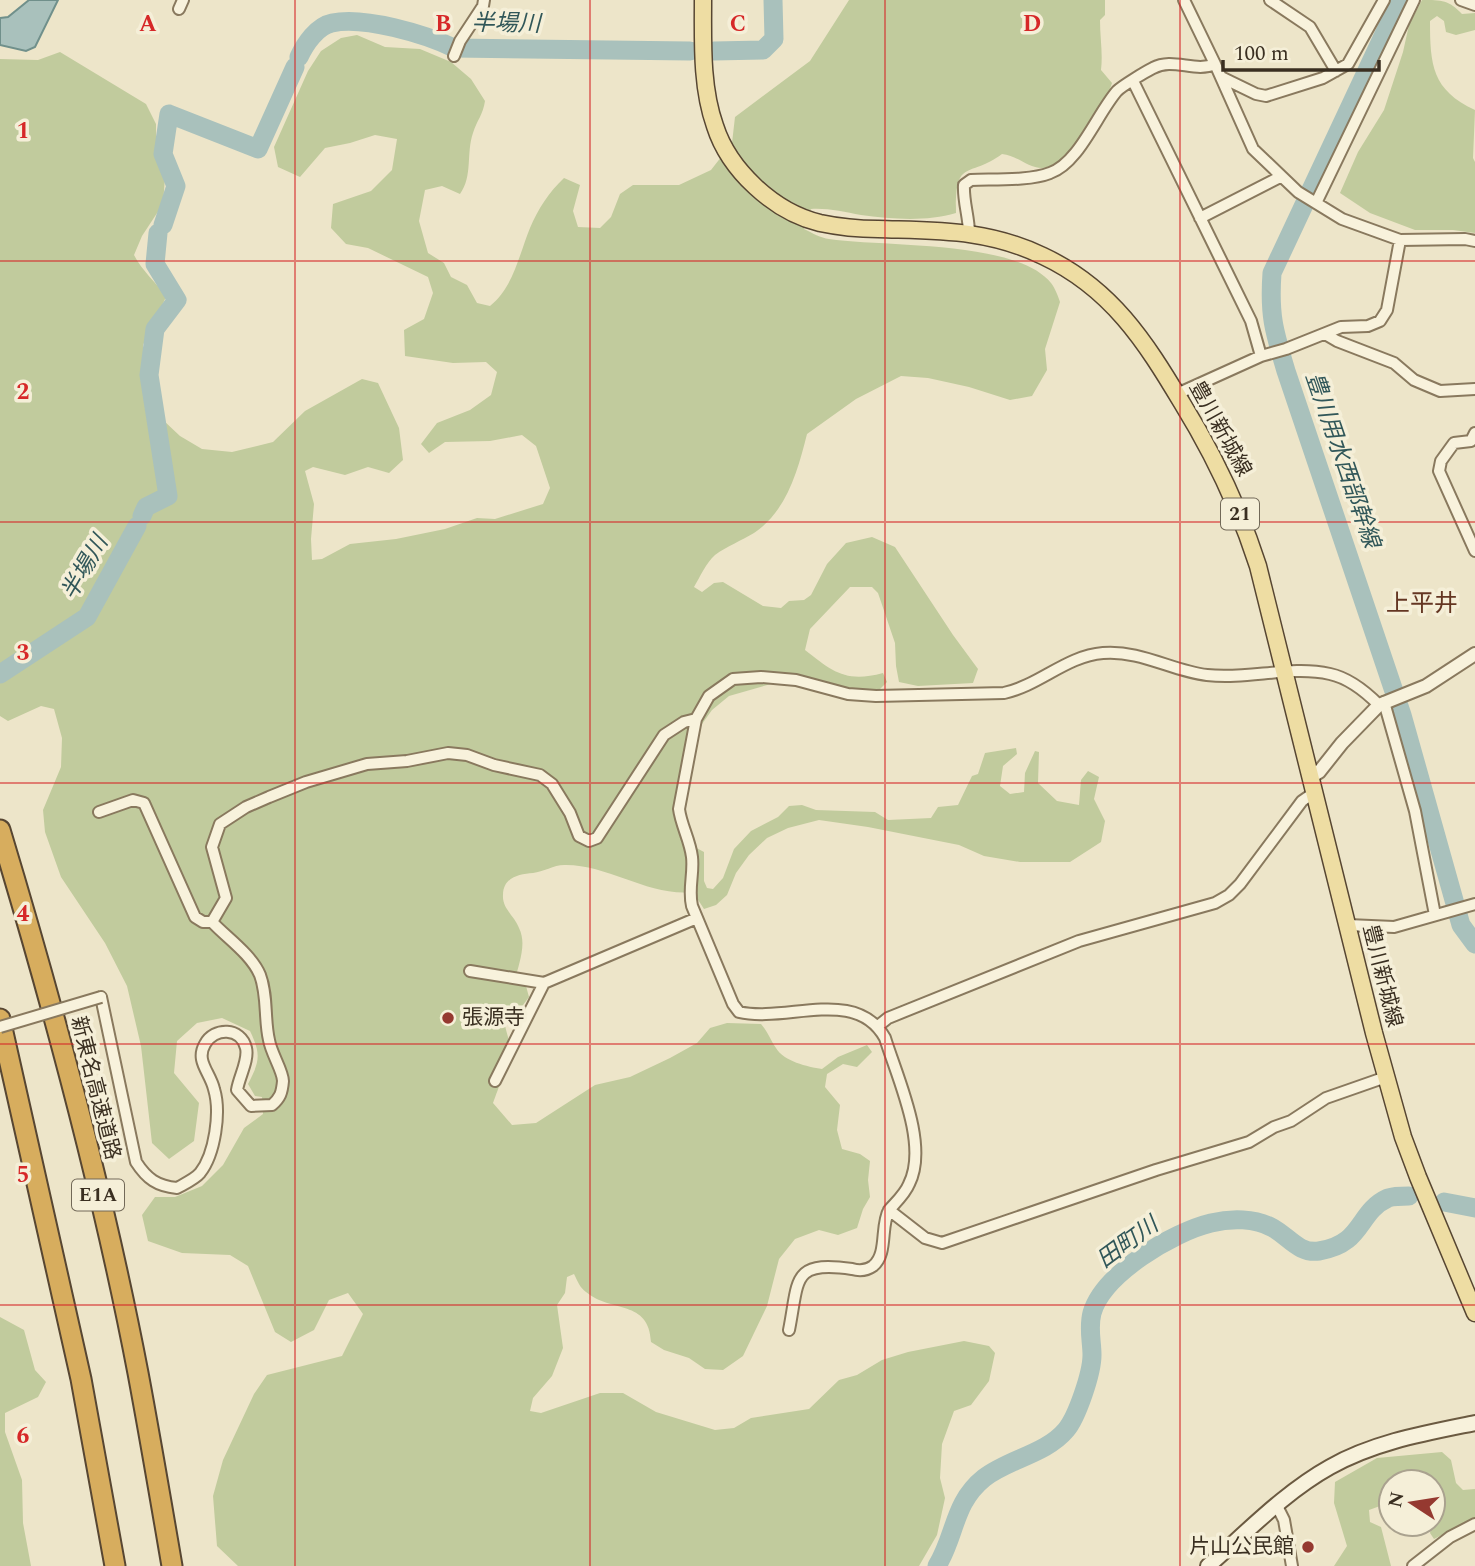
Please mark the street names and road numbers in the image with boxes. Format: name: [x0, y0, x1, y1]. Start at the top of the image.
street label: 豊川新城線: [1181, 375, 1259, 483]
road number: 21: [1221, 499, 1259, 530]
street label: 豊川新城線: [1354, 921, 1410, 1031]
street label: 新東名高速道路: [62, 1013, 128, 1163]
road number: E1A: [72, 1180, 124, 1210]

